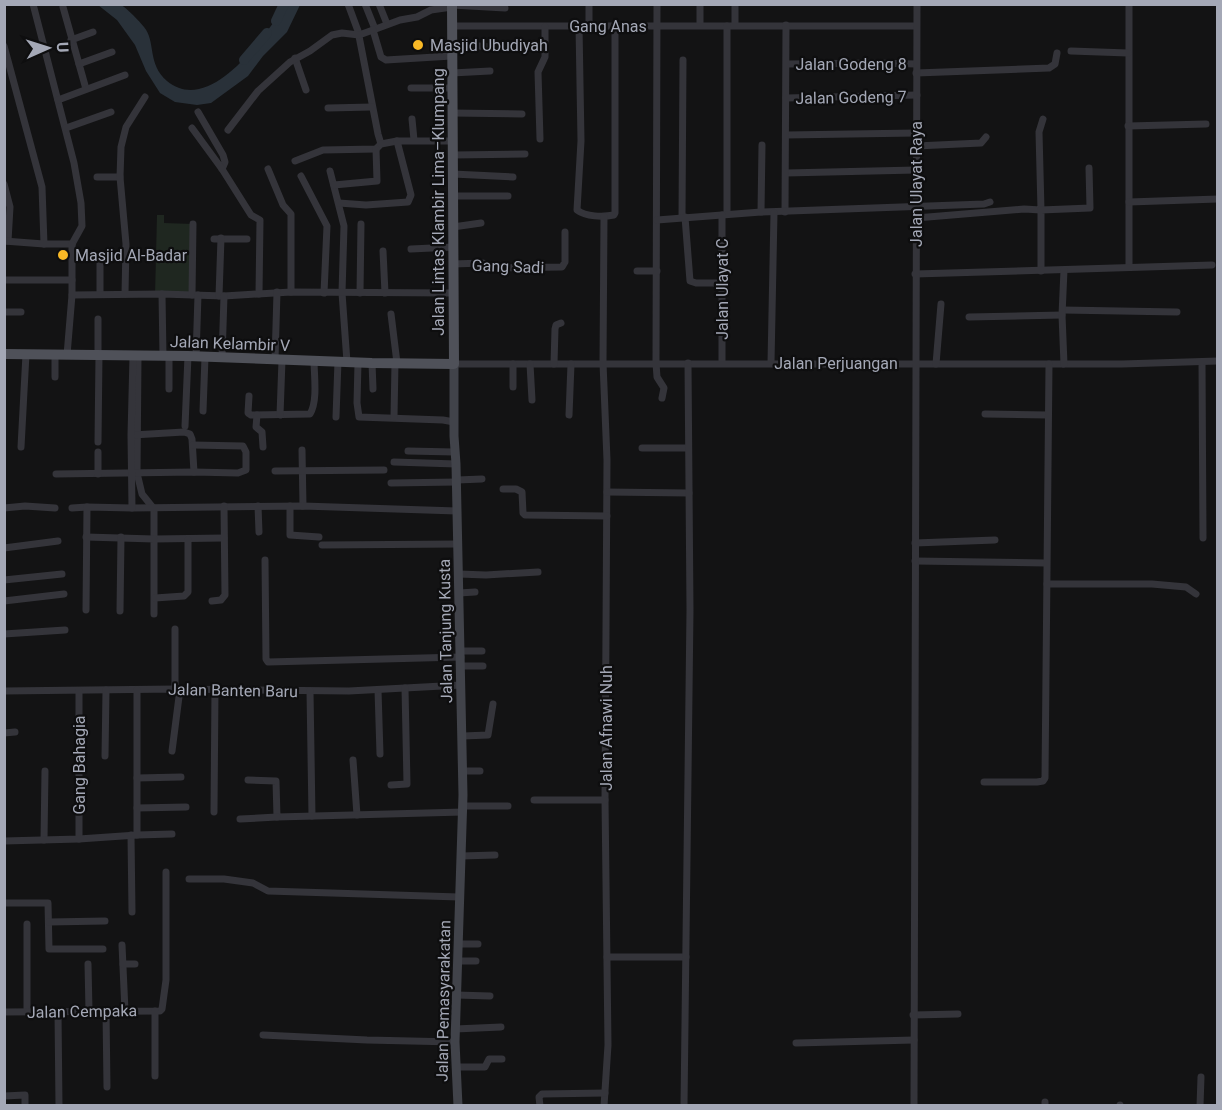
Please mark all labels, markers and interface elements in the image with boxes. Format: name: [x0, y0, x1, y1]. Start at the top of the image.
street label: Gang Anas: [569, 17, 647, 36]
north arrow: [18, 18, 78, 78]
place label: Masjid Ubudiyah: [430, 36, 548, 55]
marker: Masjid Ubudiyah: [411, 38, 425, 52]
text: U: [53, 41, 72, 53]
street label: Jalan Godeng 8: [795, 55, 907, 74]
street label: Jalan Lintas Klambir Lima–Klumpang: [429, 68, 448, 336]
street label: Jalan Godeng 7: [795, 87, 907, 108]
street label: Jalan Ulayat Raya: [907, 121, 926, 247]
street label: Jalan Ulayat C: [713, 238, 732, 340]
place label: Masjid Al-Badar: [75, 246, 188, 265]
marker: Masjid Al-Badar: [56, 248, 70, 262]
street label: Gang Sadi: [471, 256, 545, 277]
street label: Jalan Kelambir V: [170, 332, 290, 355]
street label: Jalan Perjuangan: [774, 354, 898, 373]
street label: Jalan Tanjung Kusta: [435, 559, 456, 703]
street label: Jalan Afnawi Nuh: [597, 665, 616, 791]
street label: Jalan Banten Baru: [168, 680, 298, 701]
street label: Gang Bahagia: [70, 715, 89, 815]
street label: Jalan Pemasyarakatan: [433, 920, 454, 1082]
street label: Jalan Cempaka: [27, 1001, 137, 1022]

